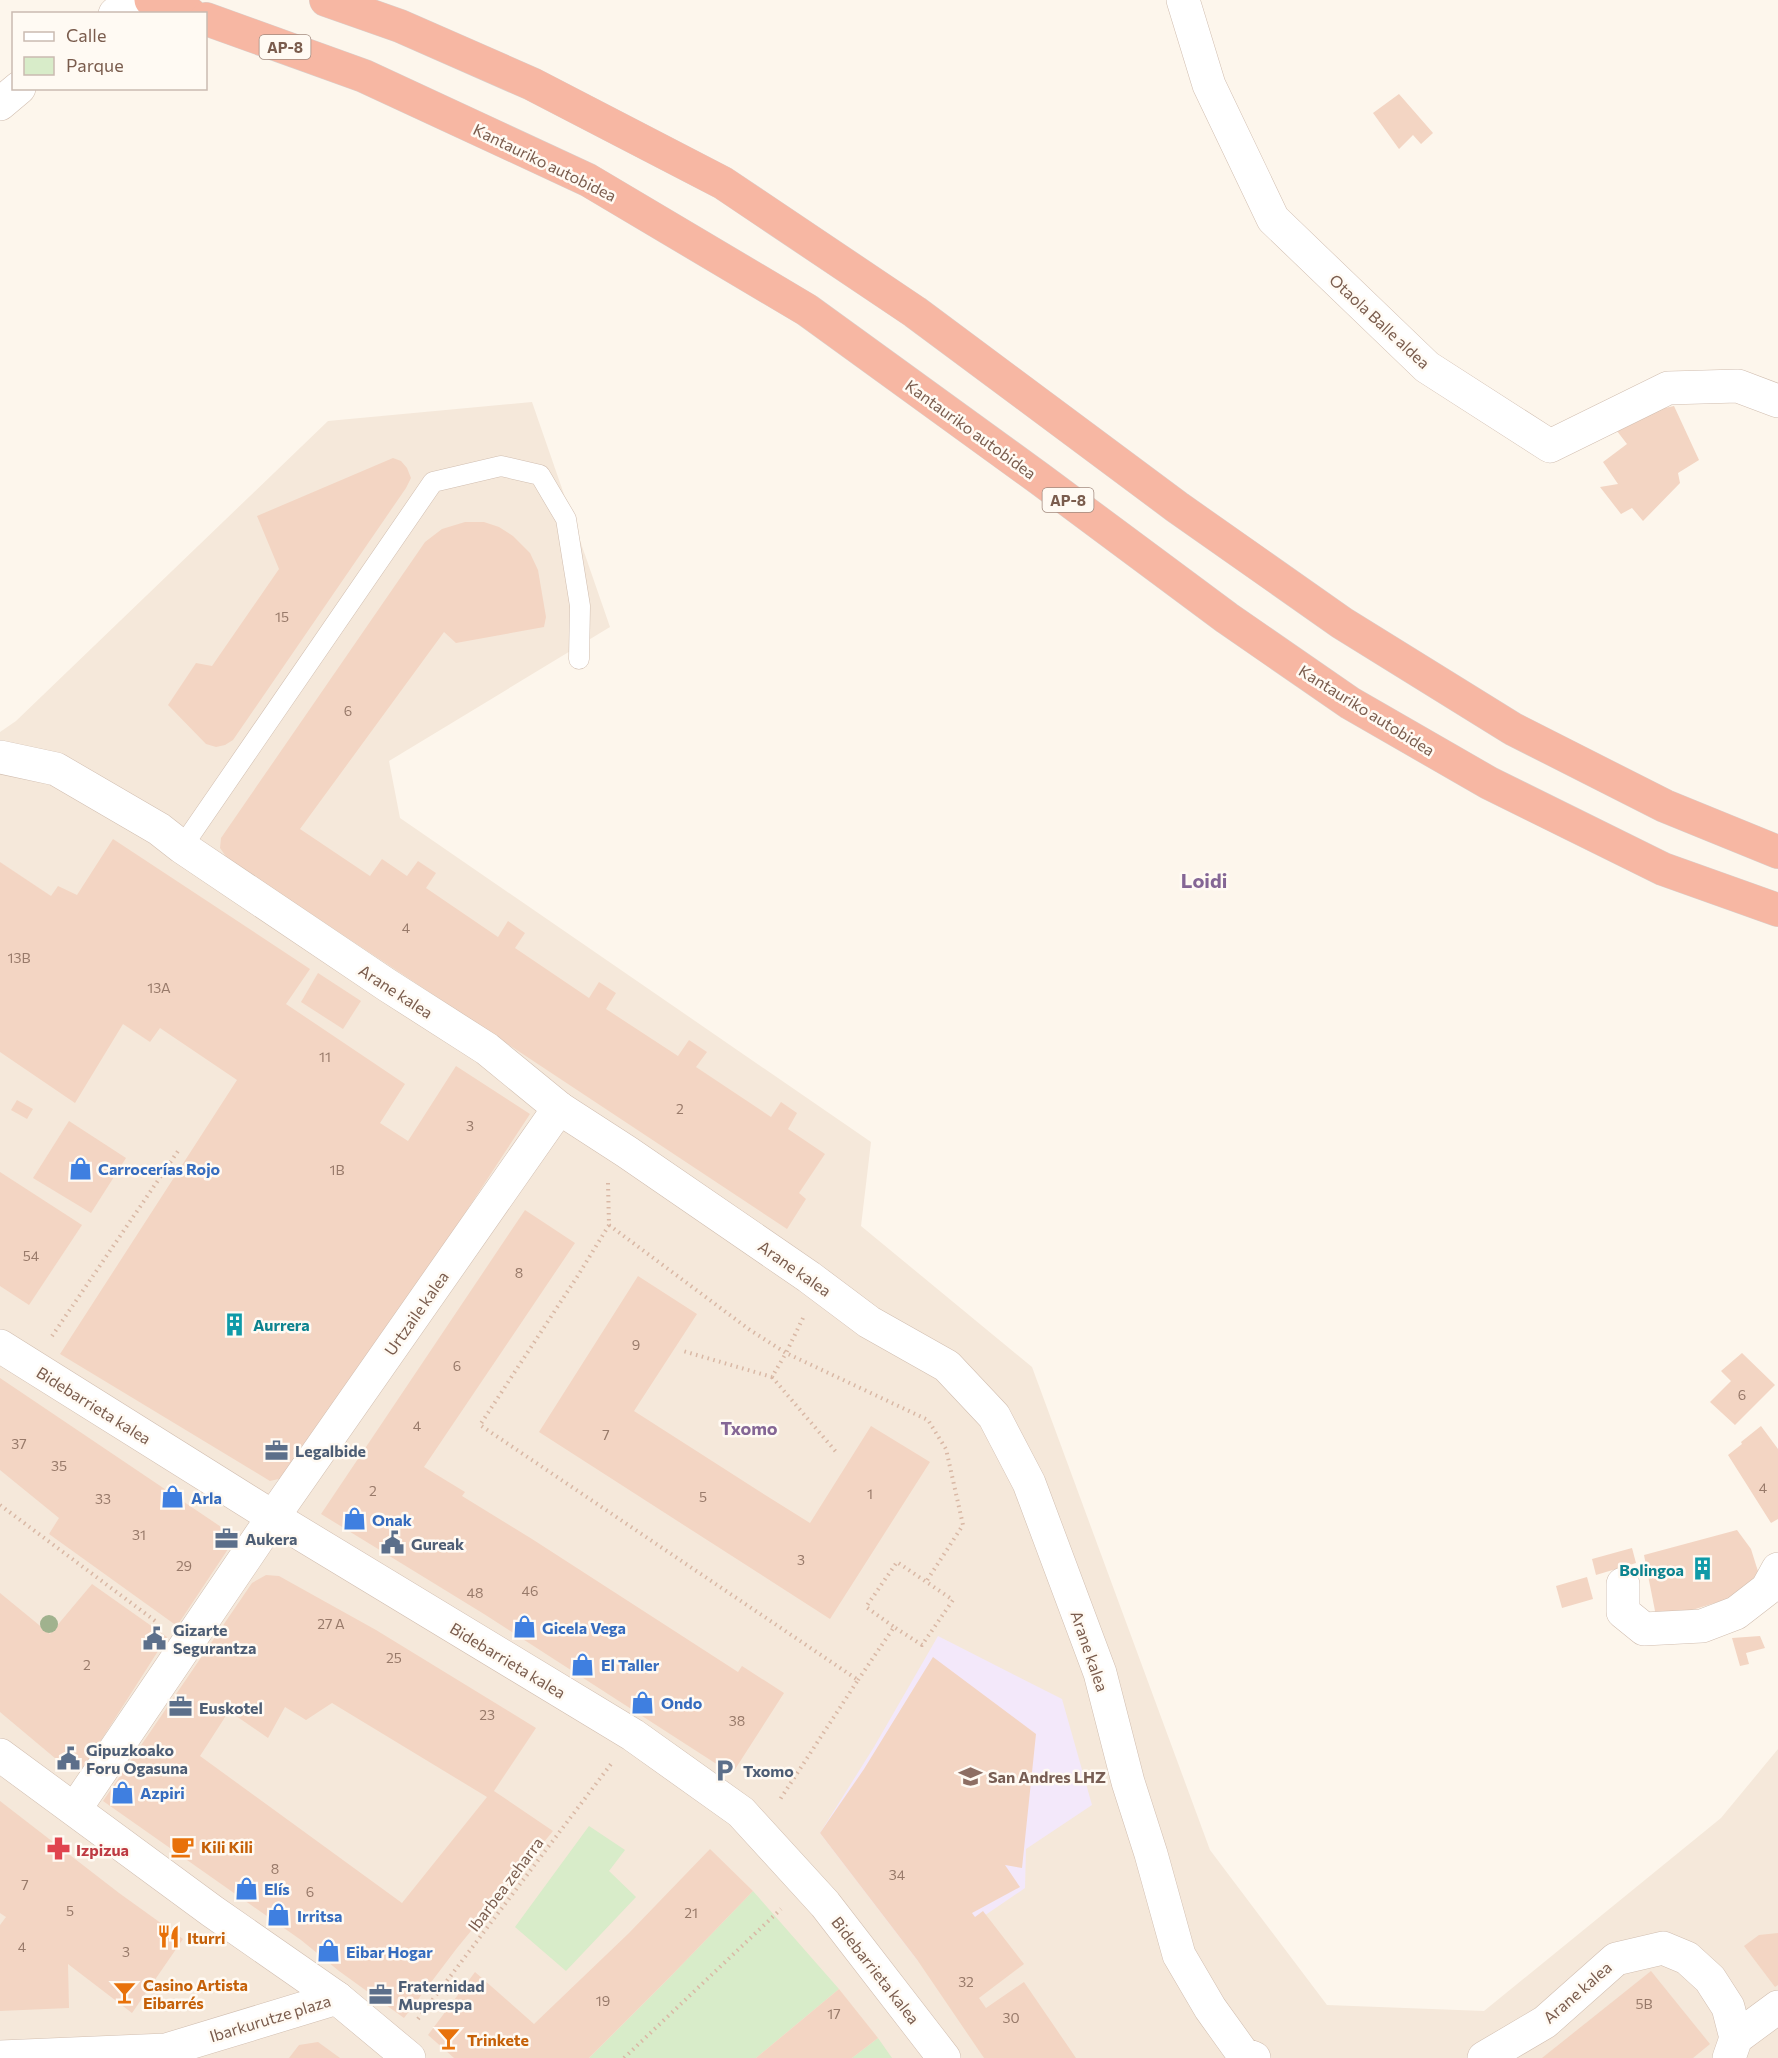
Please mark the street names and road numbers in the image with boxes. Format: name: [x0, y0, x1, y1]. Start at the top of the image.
road number: AP-8: [260, 35, 310, 59]
street label: Kantauriko autobidea: [470, 119, 620, 205]
street label: Otaola Balle aldea: [1326, 270, 1434, 372]
street label: Kantauriko autobidea: [902, 375, 1040, 483]
road number: AP-8: [1042, 488, 1094, 512]
street label: Kantauriko autobidea: [1296, 660, 1438, 760]
street label: Arane kalea: [356, 960, 436, 1022]
street label: Arane kalea: [755, 1236, 835, 1300]
street label: Urtzaile kalea: [380, 1267, 452, 1359]
street label: Bidebarrieta kalea: [33, 1362, 155, 1448]
street label: Arane kalea: [1067, 1608, 1113, 1694]
street label: Bidebarrieta kalea: [447, 1618, 569, 1702]
street label: Ibarbea zeharra: [463, 1833, 547, 1935]
street label: Bidebarrieta kalea: [828, 1913, 924, 2027]
street label: Arane kalea: [1539, 1957, 1615, 2027]
street label: Ibarkurutze plaza: [207, 1991, 333, 2045]

